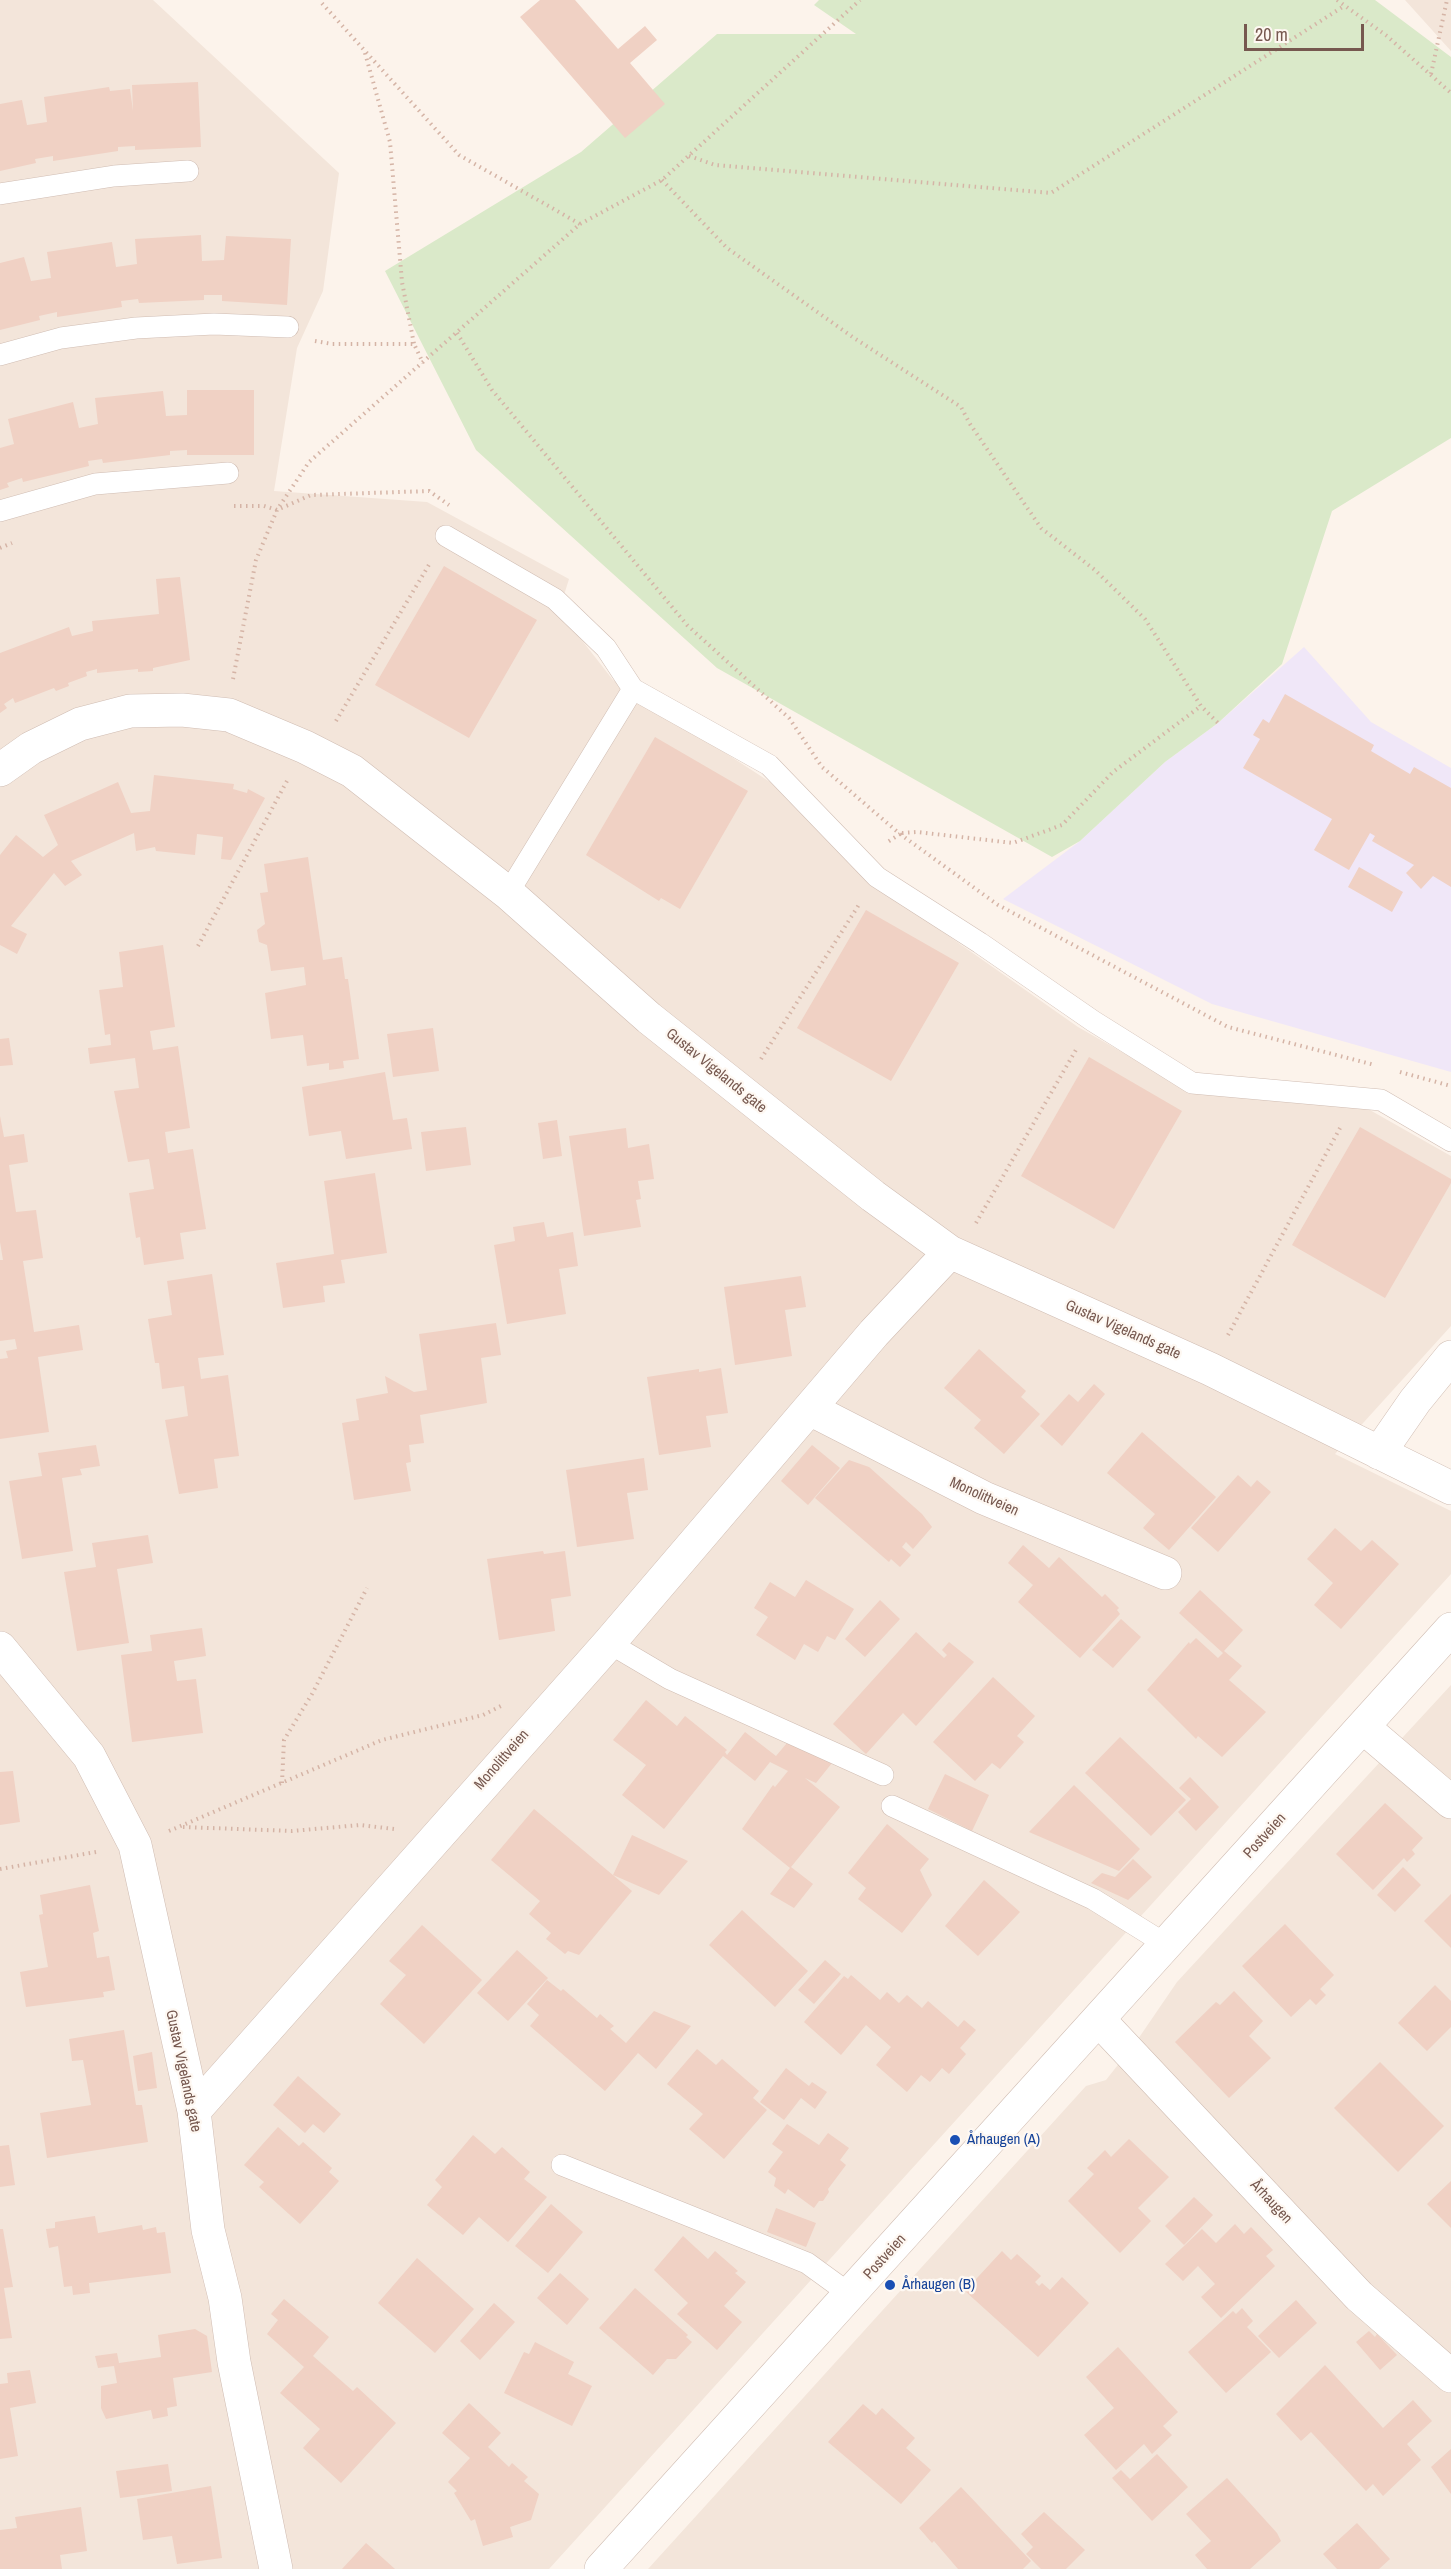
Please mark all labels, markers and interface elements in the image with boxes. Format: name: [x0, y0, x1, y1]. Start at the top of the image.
scale bar: [1247, 12, 1367, 50]
text: 20 m: [1255, 22, 1288, 47]
street label: Gustav Vigelands gate: [662, 1025, 770, 1117]
street label: Gustav Vigelands gate: [1063, 1297, 1183, 1363]
street label: Monolittveien: [947, 1474, 1021, 1520]
street label: Monolittveien: [471, 1726, 533, 1794]
street label: Postveien: [1240, 1810, 1290, 1862]
street label: Gustav Vigelands gate: [161, 2008, 205, 2134]
place label: Århaugen (A): [967, 2131, 1040, 2149]
marker: Århaugen (A): [948, 2133, 962, 2147]
street label: Århaugen: [1246, 2176, 1296, 2228]
street label: Postveien: [860, 2231, 910, 2283]
place label: Århaugen (B): [902, 2276, 975, 2294]
marker: Århaugen (B): [883, 2278, 897, 2292]

